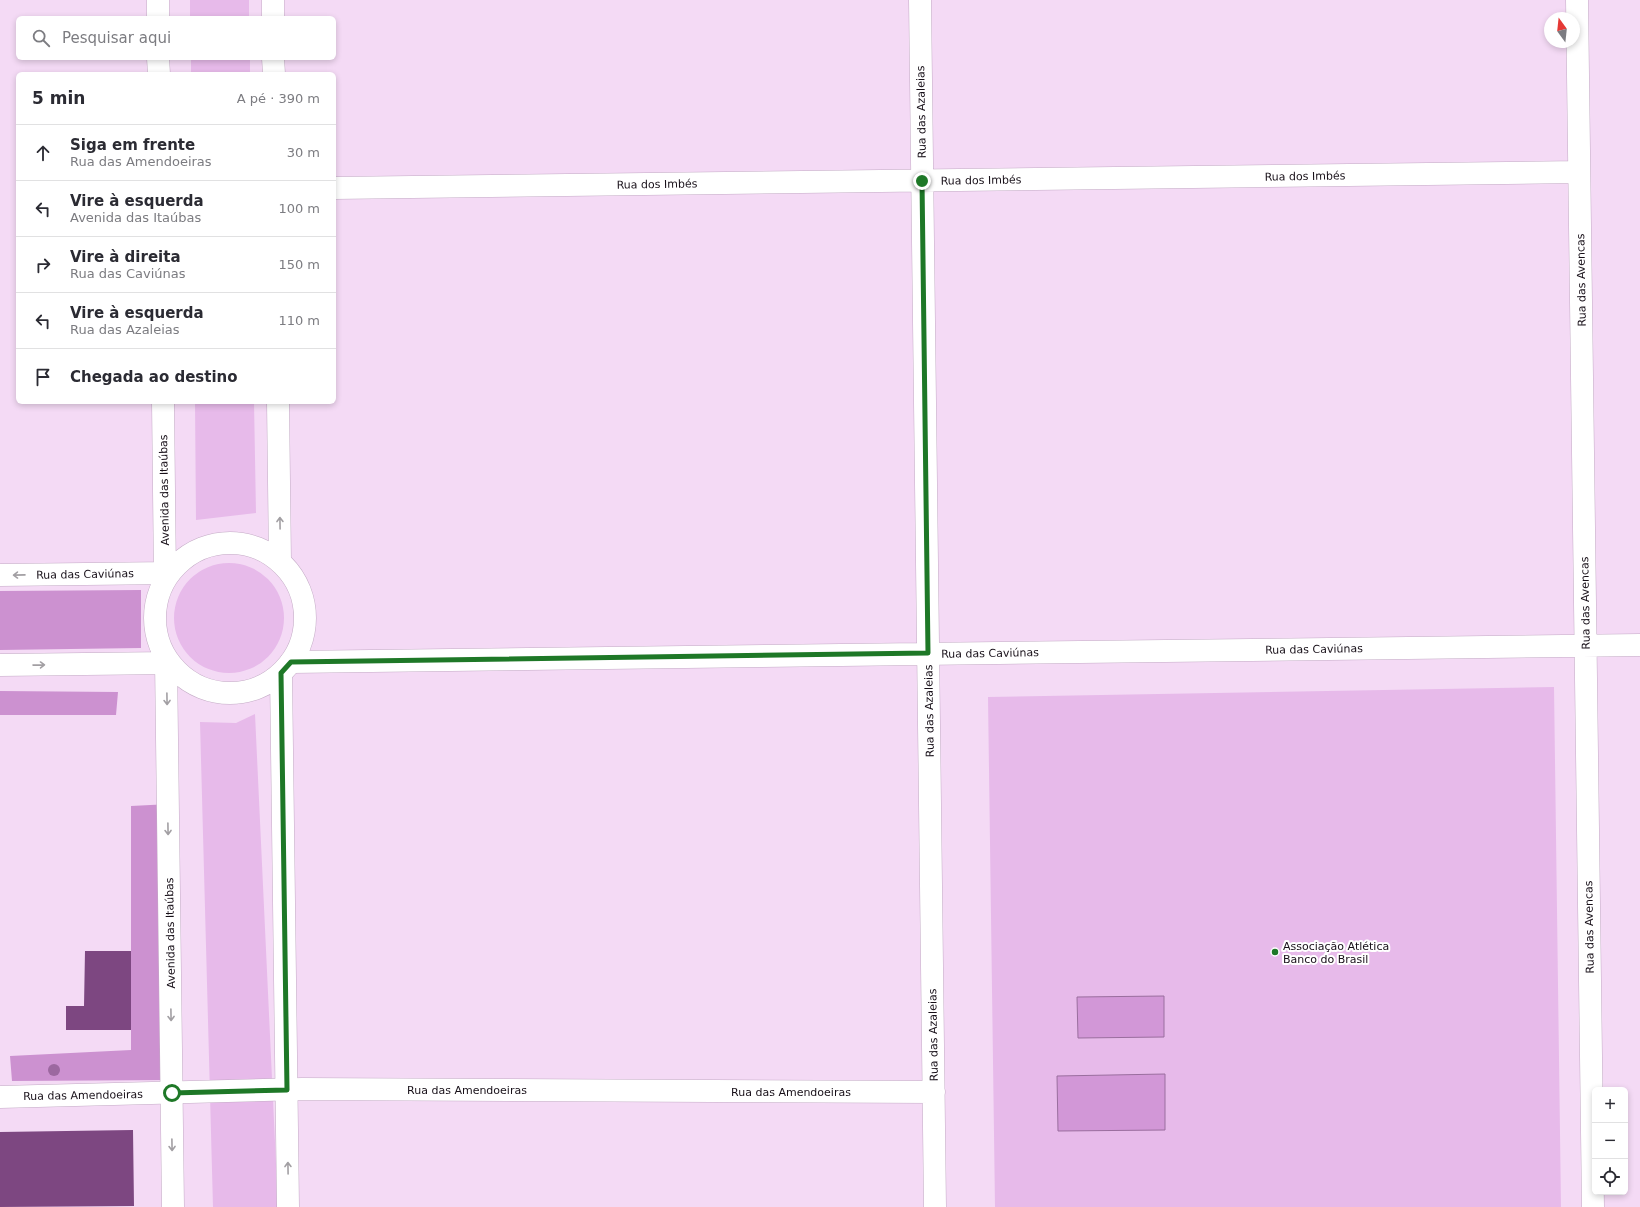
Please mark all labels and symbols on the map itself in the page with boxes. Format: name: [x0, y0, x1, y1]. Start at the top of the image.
north arrow: [1544, 12, 1580, 48]
street label: Rua das Azaleias: [914, 65, 929, 158]
street label: Rua dos Imbés: [1265, 169, 1346, 184]
route end: [913, 172, 931, 190]
street label: Rua dos Imbés: [941, 173, 1022, 188]
street label: Rua dos Imbés: [617, 177, 698, 192]
street label: Rua das Avencas: [1574, 233, 1589, 327]
street label: Avenida das Itaúbas: [157, 434, 172, 546]
one-way arrow: [276, 517, 284, 530]
street label: Rua das Avencas: [1578, 556, 1593, 650]
street label: Rua das Caviúnas: [36, 567, 134, 582]
one-way arrow: [13, 571, 26, 579]
street label: Rua das Caviúnas: [1265, 642, 1363, 657]
street label: Rua das Caviúnas: [941, 646, 1039, 661]
one-way arrow: [32, 661, 45, 669]
street label: Rua das Azaleias: [922, 664, 937, 757]
one-way arrow: [163, 692, 171, 705]
one-way arrow: [164, 822, 172, 835]
street label: Avenida das Itaúbas: [163, 877, 178, 989]
street label: Rua das Avencas: [1582, 880, 1597, 974]
place label: Associação Atlética Banco do Brasil: [1283, 940, 1389, 966]
marker: Associação Atlética Banco do Brasil: [1270, 947, 1280, 957]
street label: Rua das Azaleias: [926, 988, 941, 1081]
one-way arrow: [167, 1008, 175, 1021]
route start: [163, 1084, 181, 1102]
street label: Rua das Amendoeiras: [407, 1084, 527, 1097]
street label: Rua das Amendoeiras: [731, 1086, 851, 1099]
street label: Rua das Amendoeiras: [23, 1088, 143, 1103]
one-way arrow: [168, 1138, 176, 1151]
one-way arrow: [284, 1162, 292, 1175]

